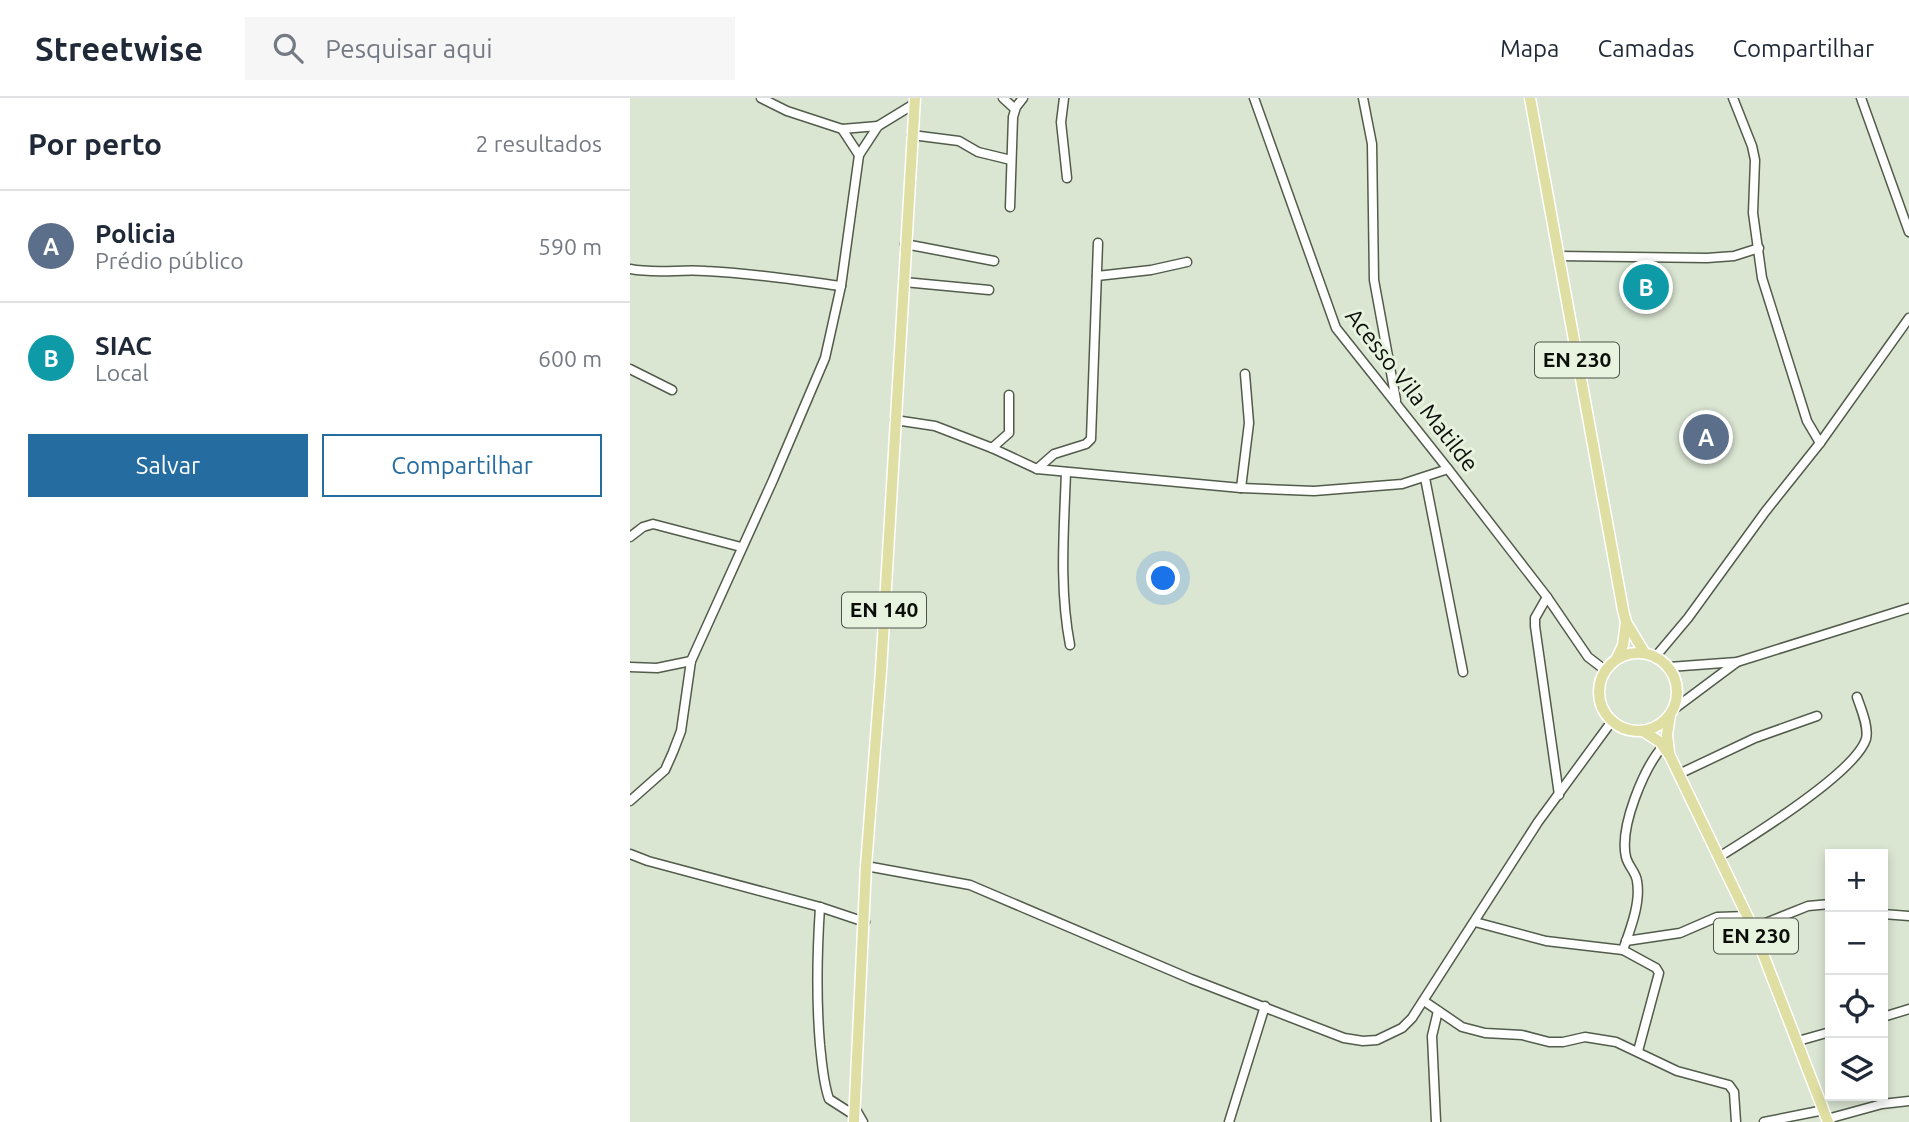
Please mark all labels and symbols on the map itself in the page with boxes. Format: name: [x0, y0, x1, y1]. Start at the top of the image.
pin: B: [1623, 261, 1669, 313]
street label: Acesso Vila Matilde: [1341, 303, 1484, 476]
road number: EN 230: [1535, 342, 1619, 378]
pin: A: [1683, 411, 1729, 463]
your location: [1146, 561, 1180, 595]
road number: EN 140: [842, 592, 926, 628]
road number: EN 230: [1714, 918, 1798, 954]

